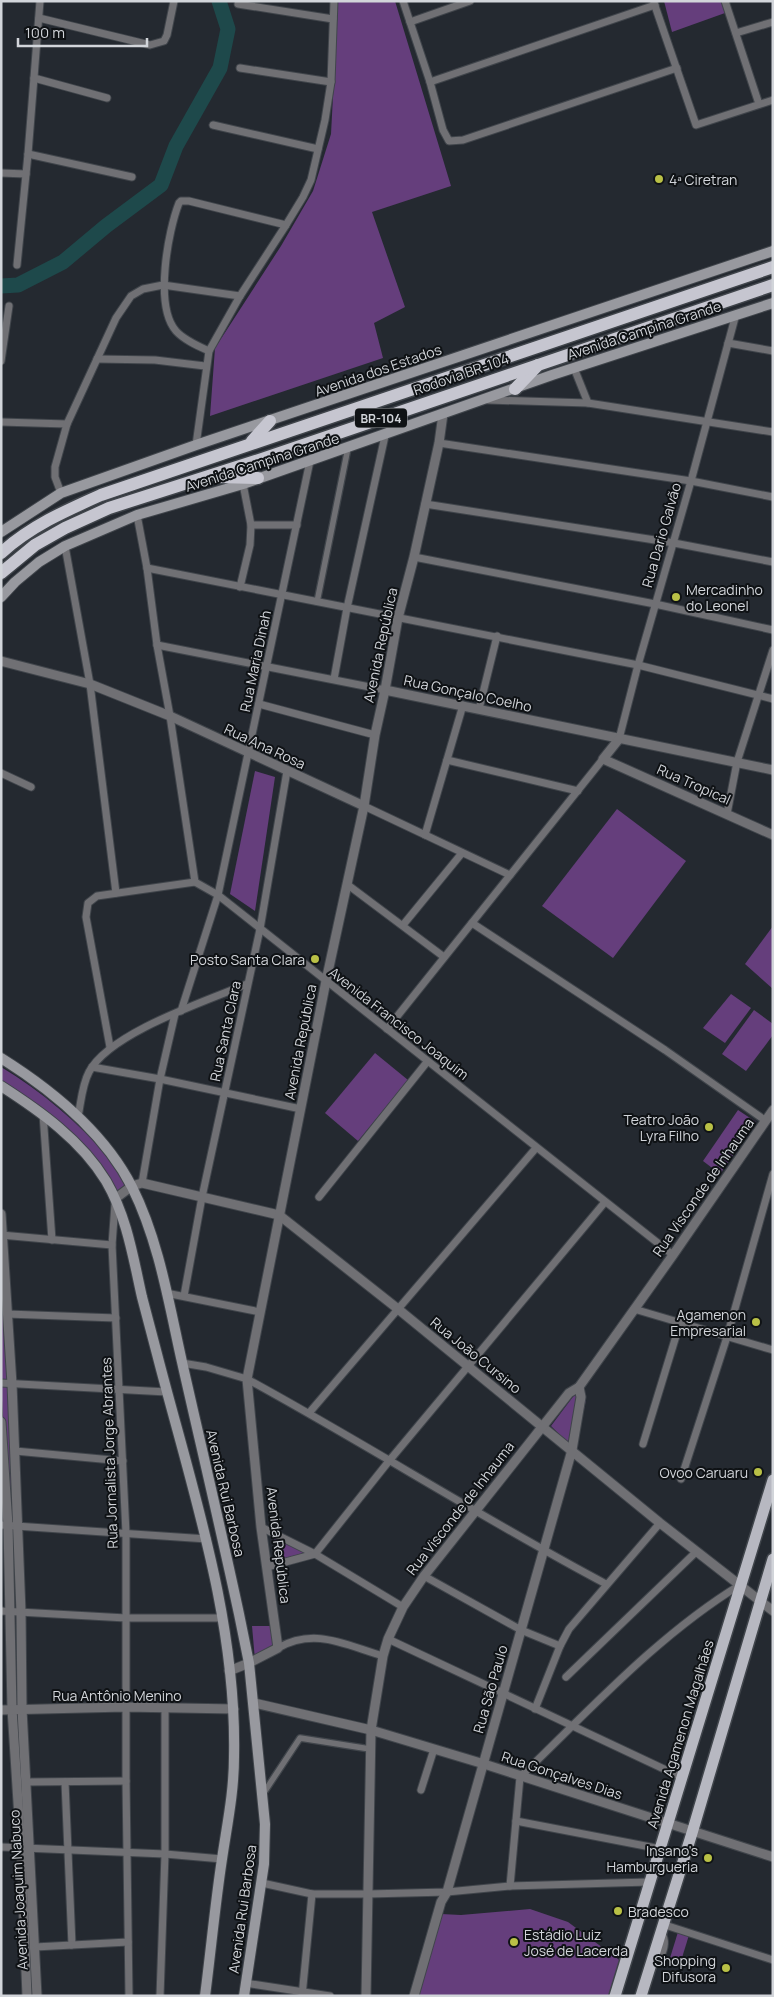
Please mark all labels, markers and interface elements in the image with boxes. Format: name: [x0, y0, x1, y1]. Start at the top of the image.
scale bar: [18, 15, 146, 47]
text: 100 m: [25, 22, 65, 43]
place label: 4ª Ciretran: [669, 170, 737, 189]
marker: 4ª Ciretran: [653, 173, 665, 185]
street label: Avenida Campina Grande: [565, 296, 723, 364]
street label: Avenida dos Estados: [312, 339, 444, 401]
street label: Rodovia BR-104: [411, 349, 511, 399]
road number: BR-104: [355, 408, 407, 428]
street label: Avenida Campina Grande: [183, 428, 341, 496]
street label: Rua Dario Galvão: [637, 480, 685, 590]
place label: Mercadinho do Leonel: [686, 580, 763, 615]
street label: Avenida República: [359, 586, 401, 704]
marker: Mercadinho do Leonel: [670, 591, 682, 603]
street label: Rua Maria Dinah: [235, 609, 275, 713]
street label: Rua Gonçalo Coelho: [402, 670, 534, 716]
street label: Rua Ana Rosa: [221, 719, 309, 773]
street label: Rua Tropical: [654, 759, 734, 809]
place label: Posto Santa Clara: [190, 950, 305, 969]
marker: Posto Santa Clara: [309, 953, 321, 965]
street label: Avenida Francisco Joaquim: [325, 962, 473, 1084]
street label: Rua Santa Clara: [205, 979, 245, 1083]
street label: Avenida República: [279, 983, 321, 1101]
place label: Teatro João Lyra Filho: [624, 1110, 699, 1145]
street label: Rua Visconde de Inhauma: [648, 1114, 758, 1260]
marker: Teatro João Lyra Filho: [703, 1121, 715, 1133]
place label: Agamenon Empresarial: [670, 1305, 746, 1340]
street label: Rua João Cursino: [427, 1312, 525, 1398]
marker: Agamenon Empresarial: [750, 1316, 762, 1328]
street label: Rua Jornalista Jorge Abrantes: [96, 1357, 122, 1549]
street label: Avenida Rui Barbosa: [202, 1428, 250, 1558]
street label: Rua Visconde de Inhauma: [402, 1437, 518, 1579]
place label: Ovoo Caruaru: [659, 1463, 748, 1482]
marker: Ovoo Caruaru: [752, 1466, 764, 1478]
street label: Avenida República: [262, 1486, 296, 1604]
street label: Avenida Agamenon Magalhães: [642, 1637, 718, 1831]
street label: Rua São Paulo: [468, 1643, 512, 1735]
street label: Rua Antônio Menino: [52, 1686, 182, 1705]
street label: Rua Gonçalves Dias: [499, 1747, 625, 1803]
street label: Avenida Joaquim Nabuco: [4, 1809, 32, 1971]
place label: Insano's Hamburgueria: [607, 1841, 698, 1876]
street label: Avenida Rui Barbosa: [224, 1843, 260, 1975]
marker: Insano's Hamburgueria: [702, 1852, 714, 1864]
place label: Bradesco: [628, 1902, 689, 1921]
marker: Bradesco: [612, 1905, 624, 1917]
place label: Estádio Luiz José de Lacerda: [524, 1925, 628, 1960]
marker: Estádio Luiz José de Lacerda: [508, 1936, 520, 1948]
place label: Shopping Difusora: [654, 1951, 716, 1986]
marker: Shopping Difusora: [720, 1962, 732, 1974]

